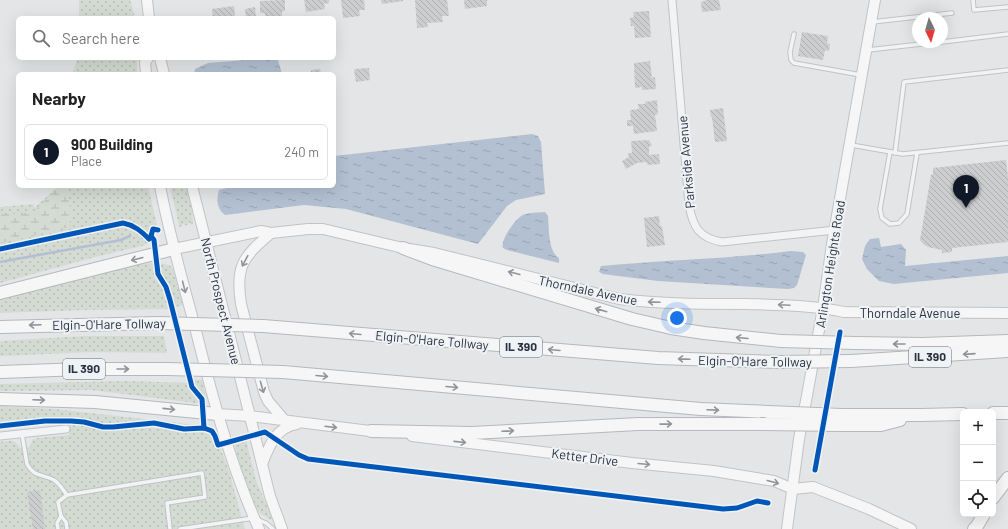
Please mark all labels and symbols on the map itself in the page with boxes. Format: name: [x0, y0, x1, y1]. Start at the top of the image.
north arrow: [912, 12, 948, 48]
street label: Parkside Avenue: [674, 115, 698, 209]
pin: 1: [953, 175, 979, 208]
street label: Arlington Heights Road: [812, 199, 848, 329]
street label: North Prospect Avenue: [197, 236, 245, 366]
one-way arrow: [130, 255, 143, 263]
one-way arrow: [240, 255, 248, 267]
one-way arrow: [507, 269, 520, 276]
street label: Thorndale Avenue: [537, 272, 639, 308]
one-way arrow: [181, 280, 188, 293]
one-way arrow: [648, 298, 661, 306]
one-way arrow: [778, 302, 791, 309]
street label: Thorndale Avenue: [860, 305, 960, 321]
one-way arrow: [595, 306, 608, 313]
your location: [667, 308, 687, 328]
street label: Elgin-O'Hare Tollway: [52, 315, 166, 333]
one-way arrow: [29, 321, 42, 329]
street label: Elgin-O'Hare Tollway: [375, 327, 489, 353]
one-way arrow: [349, 330, 362, 337]
one-way arrow: [736, 334, 749, 341]
road number: IL 390: [500, 337, 542, 357]
one-way arrow: [893, 340, 906, 348]
one-way arrow: [548, 346, 561, 354]
road number: IL 390: [909, 347, 951, 367]
one-way arrow: [963, 351, 976, 358]
street label: Elgin-O'Hare Tollway: [698, 352, 812, 370]
one-way arrow: [678, 355, 691, 363]
road number: IL 390: [63, 359, 105, 379]
one-way arrow: [116, 365, 129, 373]
one-way arrow: [315, 372, 328, 379]
one-way arrow: [259, 380, 267, 393]
one-way arrow: [445, 384, 458, 391]
one-way arrow: [32, 396, 45, 403]
one-way arrow: [162, 405, 175, 413]
one-way arrow: [706, 406, 719, 413]
one-way arrow: [659, 420, 672, 428]
one-way arrow: [324, 423, 337, 431]
one-way arrow: [501, 428, 514, 435]
one-way arrow: [453, 438, 466, 446]
street label: Ketter Drive: [551, 445, 619, 469]
one-way arrow: [637, 461, 650, 468]
one-way arrow: [766, 479, 779, 486]

